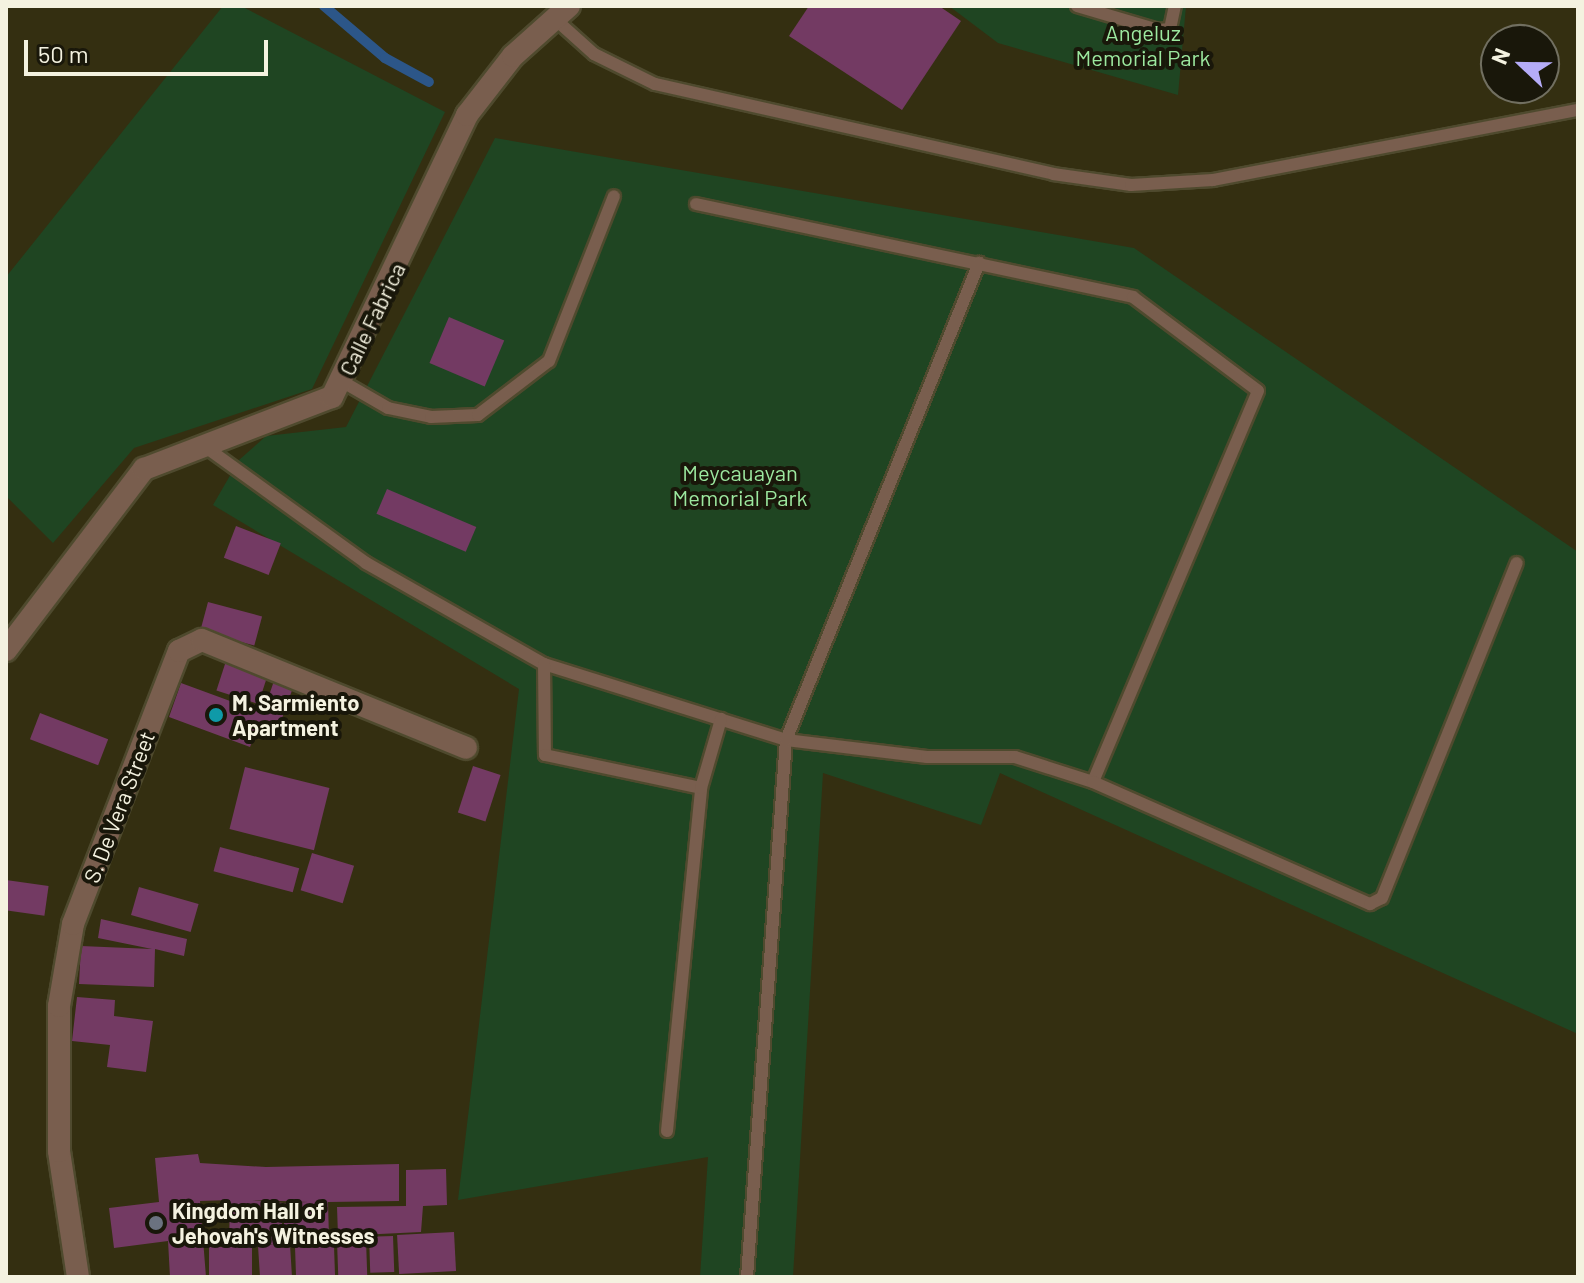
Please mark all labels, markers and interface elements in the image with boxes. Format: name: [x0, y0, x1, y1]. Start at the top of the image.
park label: Angeluz Memorial Park: [1075, 19, 1211, 70]
scale bar: [28, 24, 272, 74]
north arrow: [1480, 24, 1560, 104]
text: 50 m: [38, 39, 89, 68]
text: N: [1485, 44, 1514, 67]
street label: Calle Fabrica: [333, 258, 411, 380]
park label: Meycauayan Memorial Park: [672, 459, 808, 510]
place label: M. Sarmiento Apartment: [232, 689, 360, 740]
marker: M. Sarmiento Apartment: [207, 706, 225, 724]
street label: S. De Vera Street: [78, 728, 160, 886]
place label: Kingdom Hall of Jehovah's Witnesses: [172, 1197, 375, 1248]
marker: Kingdom Hall of Jehovah's Witnesses: [147, 1214, 165, 1232]

